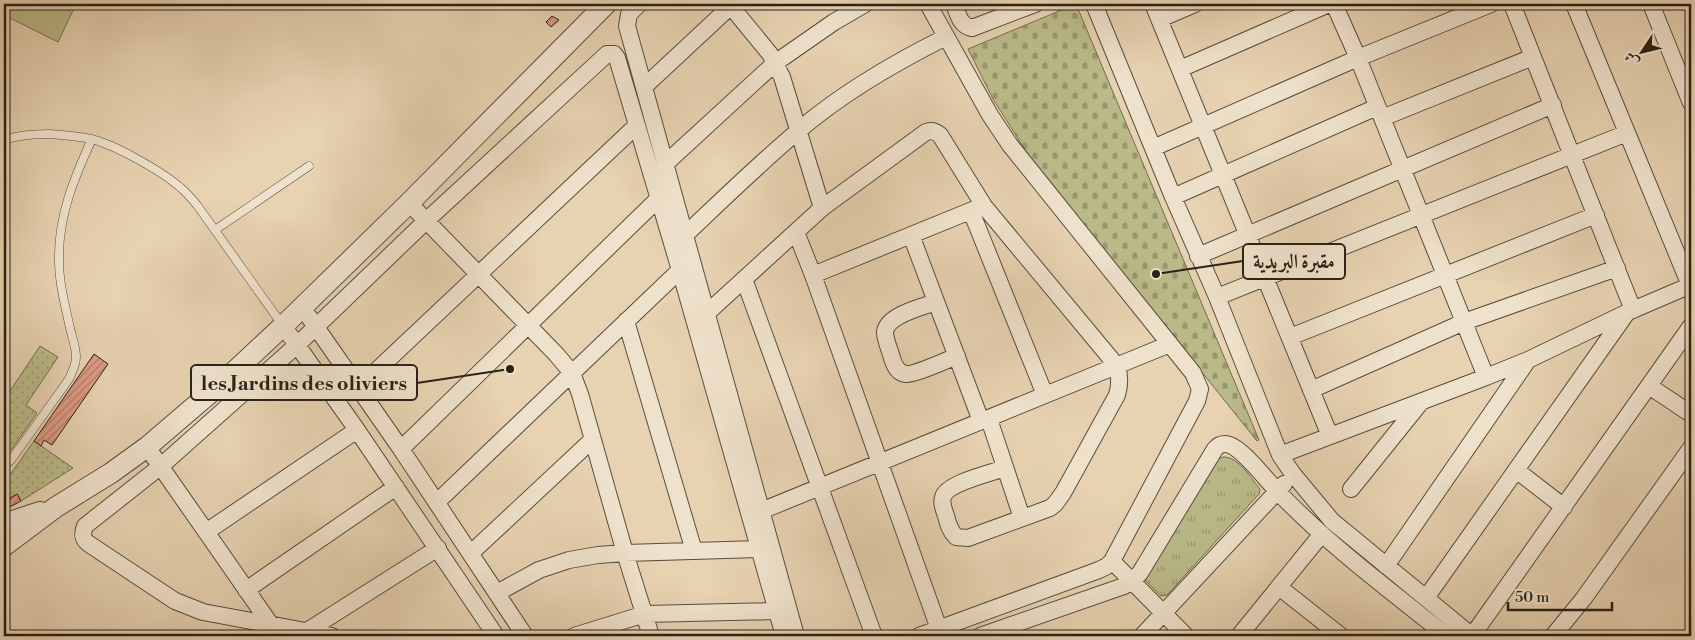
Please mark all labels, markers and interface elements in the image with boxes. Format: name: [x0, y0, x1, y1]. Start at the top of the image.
north arrow: [1618, 28, 1668, 78]
text: ش: [1621, 48, 1644, 70]
callout: مقبرة البريدية: [1243, 244, 1345, 279]
text: مقبرة البريدية: [1253, 250, 1335, 275]
callout: les Jardins des oliviers: [191, 365, 417, 400]
text: les Jardins des oliviers: [201, 372, 407, 397]
scale bar: [1508, 580, 1611, 612]
text: 50 m: [1515, 588, 1549, 607]

